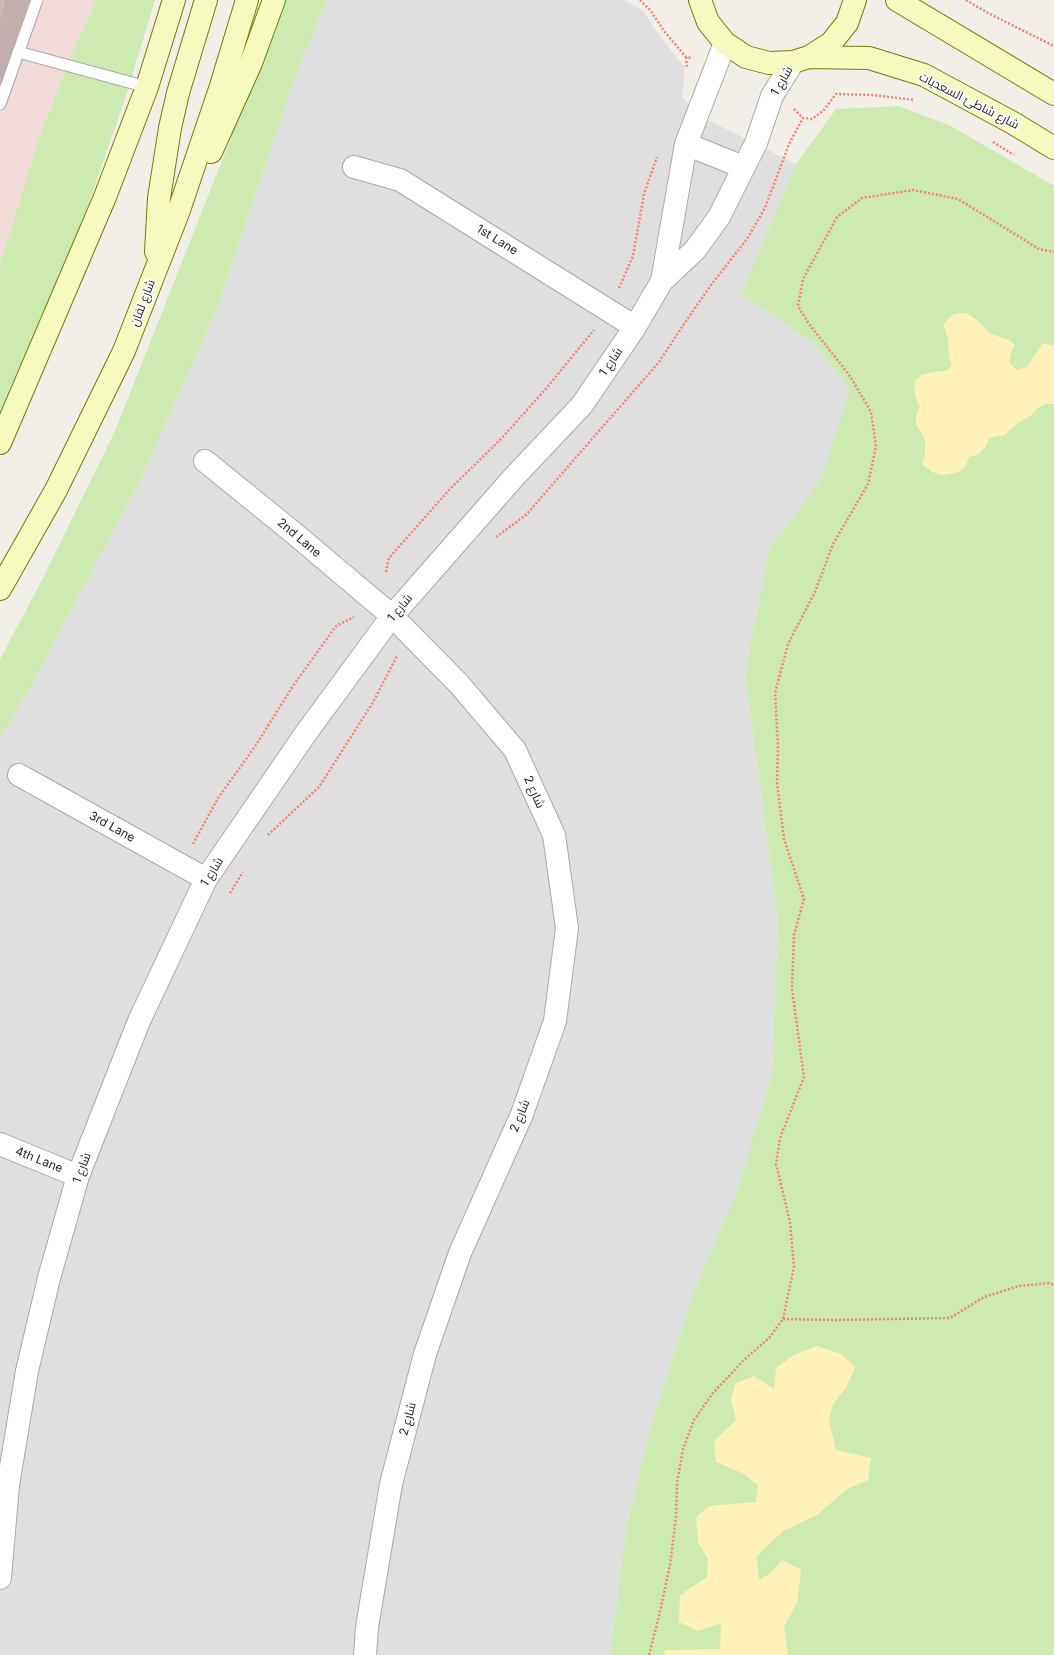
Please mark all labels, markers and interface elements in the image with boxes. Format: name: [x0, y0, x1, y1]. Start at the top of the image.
street label: شارع 1: [768, 64, 796, 98]
street label: شارع شاطئ السعديات: [917, 70, 1021, 132]
street label: 1st Lane: [474, 222, 520, 258]
street label: شارع لفان: [127, 277, 159, 329]
street label: شارع 1: [596, 345, 626, 379]
street label: 2nd Lane: [274, 516, 324, 560]
street label: شارع 1: [384, 591, 416, 625]
street label: شارع 2: [521, 774, 547, 810]
street label: 3rd Lane: [87, 809, 137, 845]
street label: شارع 1: [198, 855, 226, 889]
street label: شارع 2: [507, 1098, 533, 1134]
street label: 4th Lane: [13, 1144, 65, 1176]
street label: شارع 1: [70, 1151, 94, 1185]
street label: شارع 2: [397, 1401, 419, 1437]

